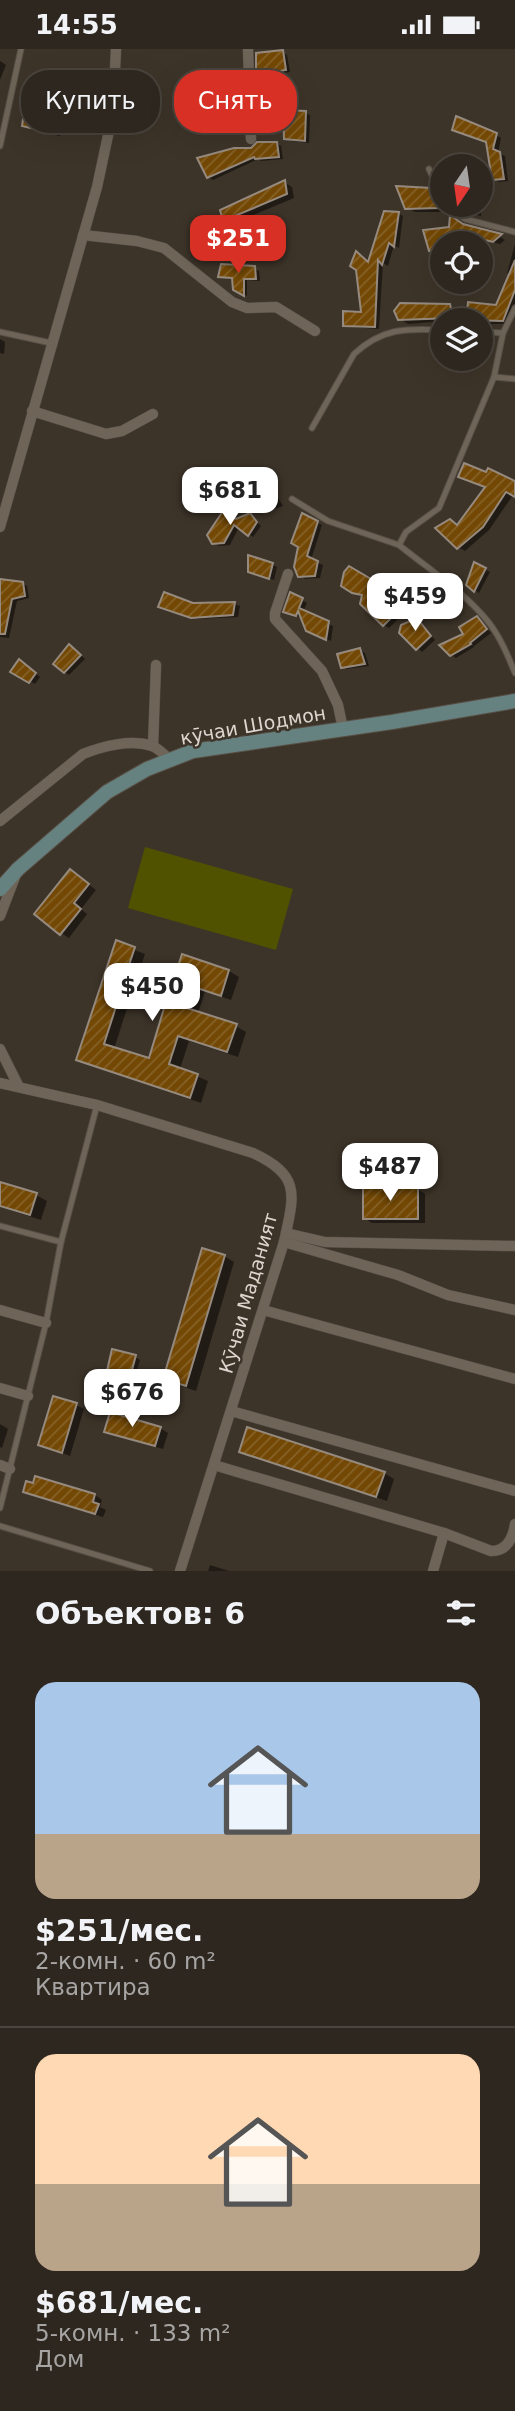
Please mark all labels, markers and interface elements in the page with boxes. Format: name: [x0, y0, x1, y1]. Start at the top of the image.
text: 14:55: [35, 10, 118, 40]
chip: Купить: [21, 70, 160, 133]
chip: Снять: [174, 70, 297, 133]
north arrow: [430, 154, 494, 217]
map controls: [430, 154, 493, 371]
pin: $251: [197, 215, 279, 275]
text: $251: [206, 225, 270, 251]
button: locate: [430, 231, 493, 294]
button: layers: [430, 308, 493, 371]
pin: $681: [189, 468, 271, 527]
text: $681: [198, 477, 262, 503]
pin: $459: [374, 573, 456, 633]
text: $459: [383, 583, 447, 609]
street label: кӯчаи Шодмон: [178, 701, 328, 749]
pin: $450: [111, 963, 193, 1023]
text: $450: [120, 973, 184, 999]
pin: $487: [349, 1143, 431, 1203]
text: $487: [358, 1153, 422, 1179]
street label: Кӯчаи Маданият: [215, 1210, 281, 1376]
pin: $676: [91, 1369, 173, 1429]
text: $676: [100, 1379, 164, 1405]
icon: filters: [442, 1594, 480, 1632]
text: Объектов: 6: [35, 1596, 245, 1631]
icon: home: [195, 1727, 321, 1853]
text: $251/мес.: [35, 1913, 204, 1948]
text: 2-комн. · 60 m²: [35, 1948, 216, 1974]
text: Квартира: [35, 1974, 151, 2000]
icon: home: [195, 2099, 321, 2225]
text: $681/мес.: [35, 2285, 204, 2320]
text: 5-комн. · 133 m²: [35, 2320, 230, 2346]
text: Дом: [35, 2346, 84, 2372]

